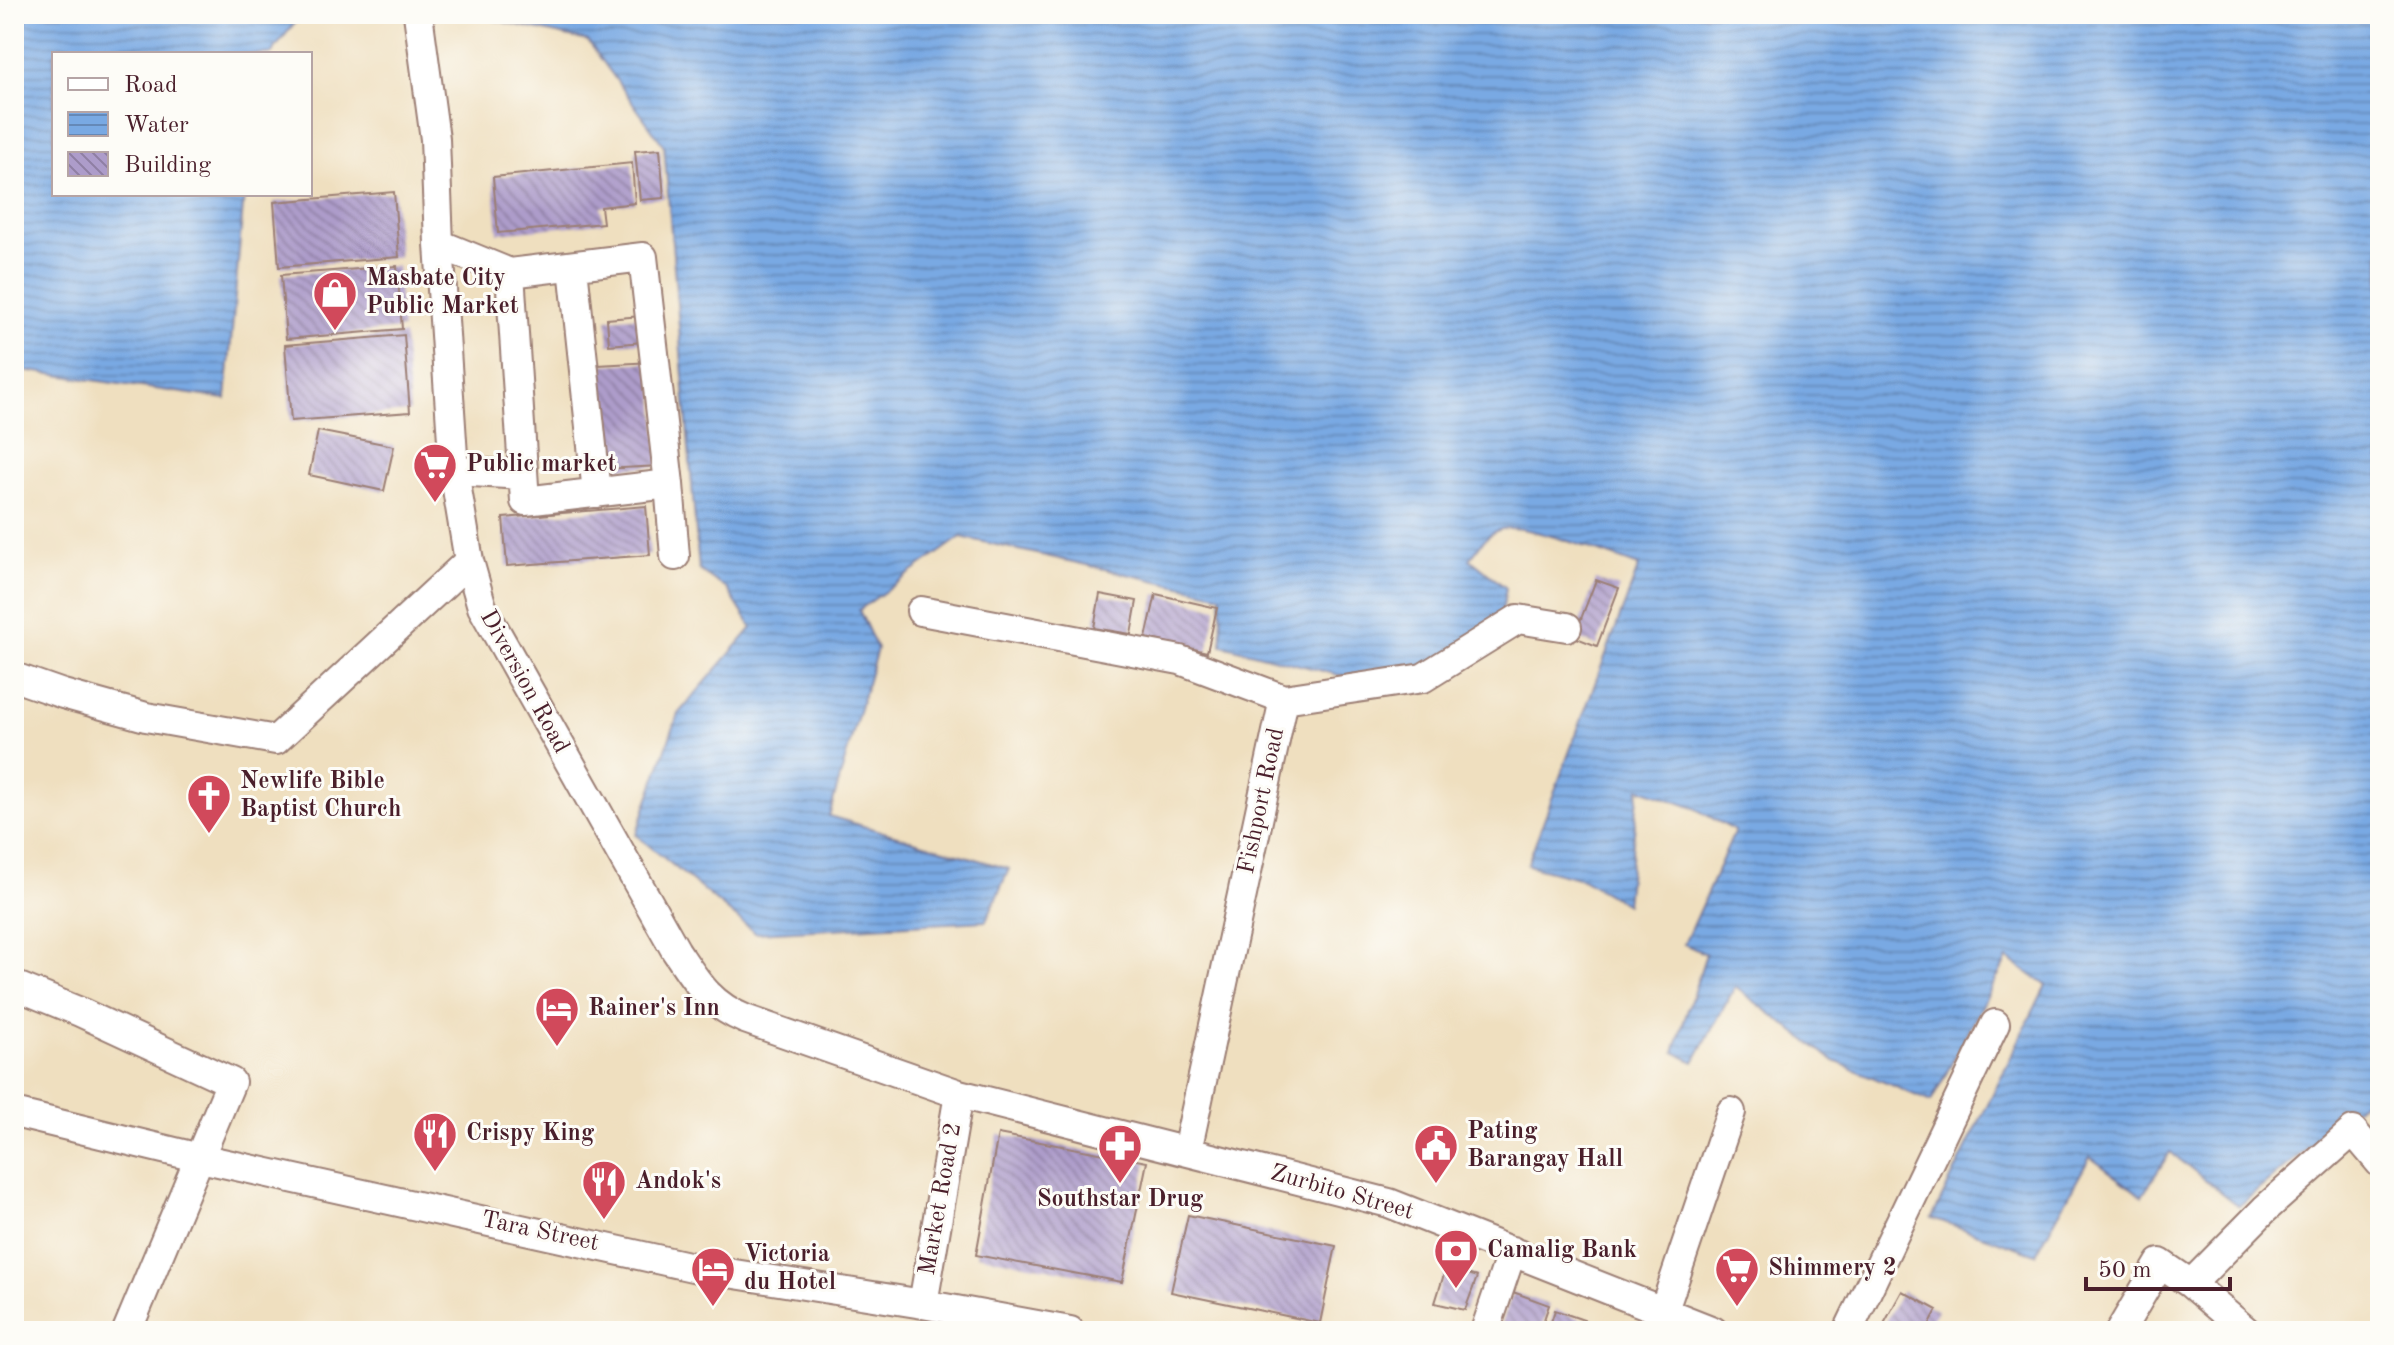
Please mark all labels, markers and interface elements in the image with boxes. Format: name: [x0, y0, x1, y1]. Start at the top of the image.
legend: [52, 52, 312, 196]
text: Road: [124, 74, 177, 98]
text: Water: [124, 114, 189, 138]
text: Building: [124, 154, 211, 178]
place label: Masbate City Public Market: [366, 267, 519, 319]
shop icon: Masbate City Public Market: [311, 269, 359, 332]
supermarket icon: Public market: [411, 441, 459, 504]
place label: Public market: [466, 453, 617, 477]
street label: Diversion Road: [475, 606, 573, 758]
street label: Fishport Road: [1235, 726, 1289, 876]
place label: Newlife Bible Baptist Church: [240, 770, 401, 822]
church icon: Newlife Bible Baptist Church: [185, 772, 233, 835]
hotel icon: Rainer's Inn: [533, 985, 581, 1048]
place label: Rainer's Inn: [588, 997, 720, 1021]
restaurant icon: Crispy King: [411, 1110, 459, 1173]
place label: Pating Barangay Hall: [1467, 1120, 1623, 1172]
street label: Market Road 2: [916, 1121, 966, 1277]
place label: Crispy King: [466, 1122, 595, 1146]
pharmacy icon: Southstar Drug: [1096, 1122, 1144, 1185]
public building icon: Pating Barangay Hall: [1412, 1122, 1460, 1185]
restaurant icon: Andok's: [580, 1158, 628, 1221]
street label: Zurbito Street: [1268, 1161, 1416, 1225]
place label: Andok's: [635, 1170, 721, 1194]
place label: Southstar Drug: [1037, 1188, 1204, 1212]
street label: Tara Street: [479, 1208, 601, 1256]
bank icon: Camalig Bank: [1432, 1227, 1480, 1290]
place label: Camalig Bank: [1487, 1239, 1637, 1263]
scale bar: [2086, 1241, 2230, 1291]
place label: Victoria du Hotel: [744, 1243, 836, 1295]
hotel icon: Victoria du Hotel: [689, 1245, 737, 1308]
supermarket icon: Shimmery 2: [1713, 1245, 1761, 1308]
place label: Shimmery 2: [1768, 1257, 1897, 1281]
text: 50 m: [2098, 1259, 2152, 1283]

